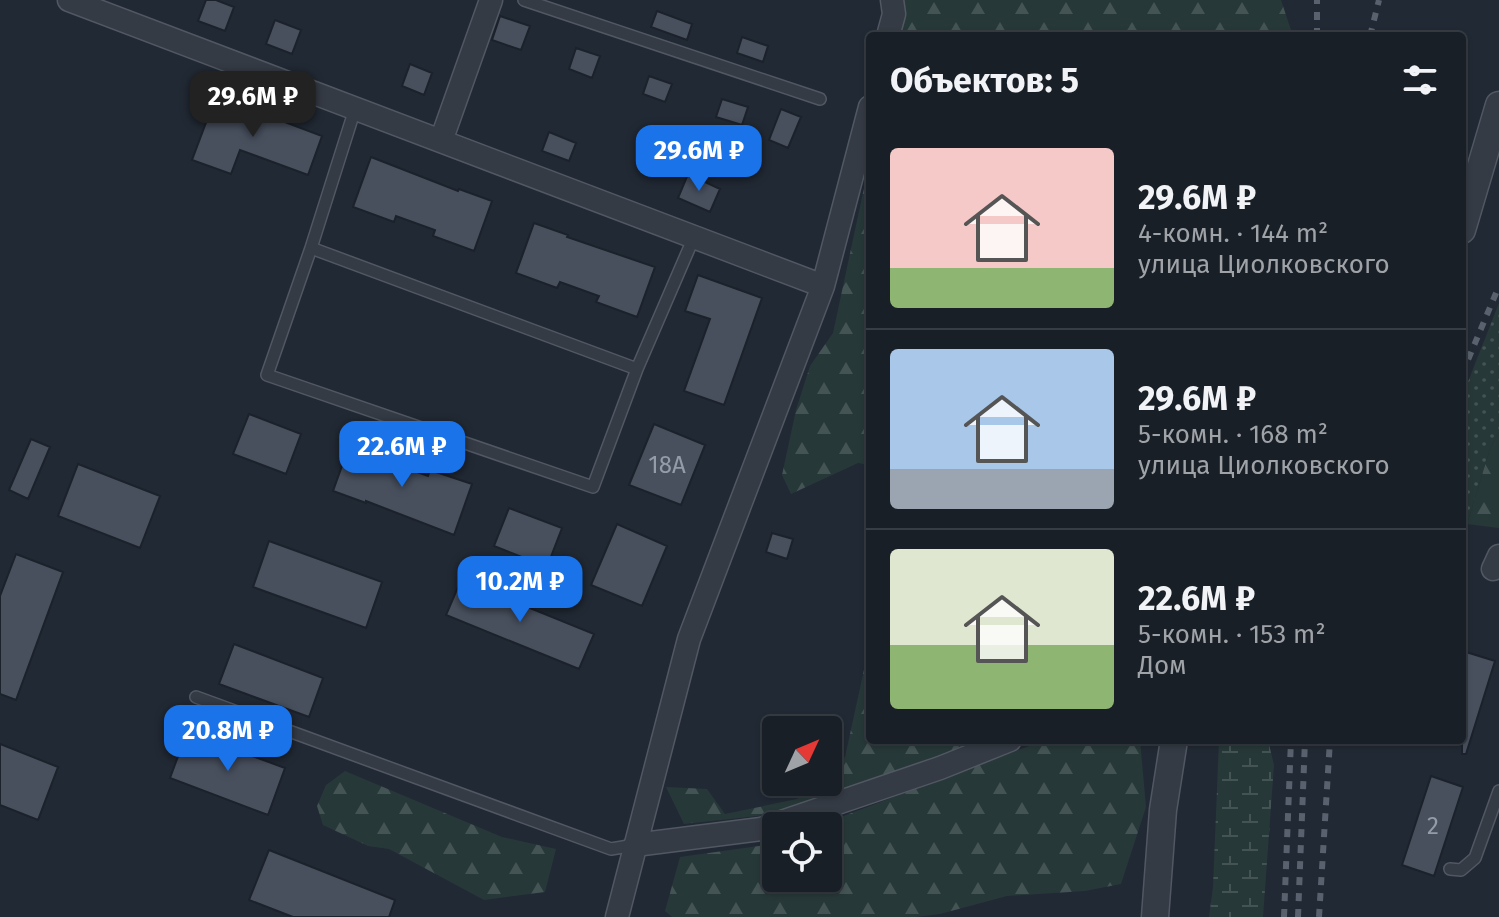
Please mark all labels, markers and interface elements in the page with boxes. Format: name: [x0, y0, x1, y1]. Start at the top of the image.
icon: filters: [1398, 58, 1442, 102]
text: Объектов: 5: [890, 60, 1079, 101]
pin: 29.6M ₽: [179, 71, 327, 139]
text: 29.6M ₽: [208, 81, 298, 112]
pin: 29.6M ₽: [625, 125, 773, 193]
text: 29.6M ₽: [654, 135, 744, 166]
text: 29.6M ₽: [1138, 177, 1256, 218]
icon: home: [954, 180, 1050, 276]
text: 4-комн. · 144 m²: [1138, 218, 1328, 249]
text: улица Циолковского: [1138, 249, 1390, 280]
text: 29.6M ₽: [1138, 378, 1256, 419]
icon: home: [954, 381, 1050, 477]
text: 5-комн. · 168 m²: [1138, 419, 1328, 450]
pin: 22.6M ₽: [328, 421, 476, 489]
text: 22.6M ₽: [357, 431, 447, 462]
text: улица Циолковского: [1138, 450, 1390, 481]
house number: 18А: [648, 451, 686, 479]
pin: 10.2M ₽: [446, 556, 594, 624]
text: 10.2M ₽: [475, 566, 565, 597]
text: 22.6M ₽: [1138, 578, 1255, 619]
icon: home: [954, 581, 1050, 677]
text: 5-комн. · 153 m²: [1138, 619, 1326, 650]
text: Дом: [1138, 650, 1187, 681]
pin: 20.8M ₽: [154, 705, 302, 773]
text: 20.8M ₽: [182, 715, 274, 746]
north arrow: [762, 716, 842, 796]
map controls: [762, 716, 842, 892]
button: locate: [762, 812, 842, 892]
house number: 2: [1427, 812, 1439, 840]

